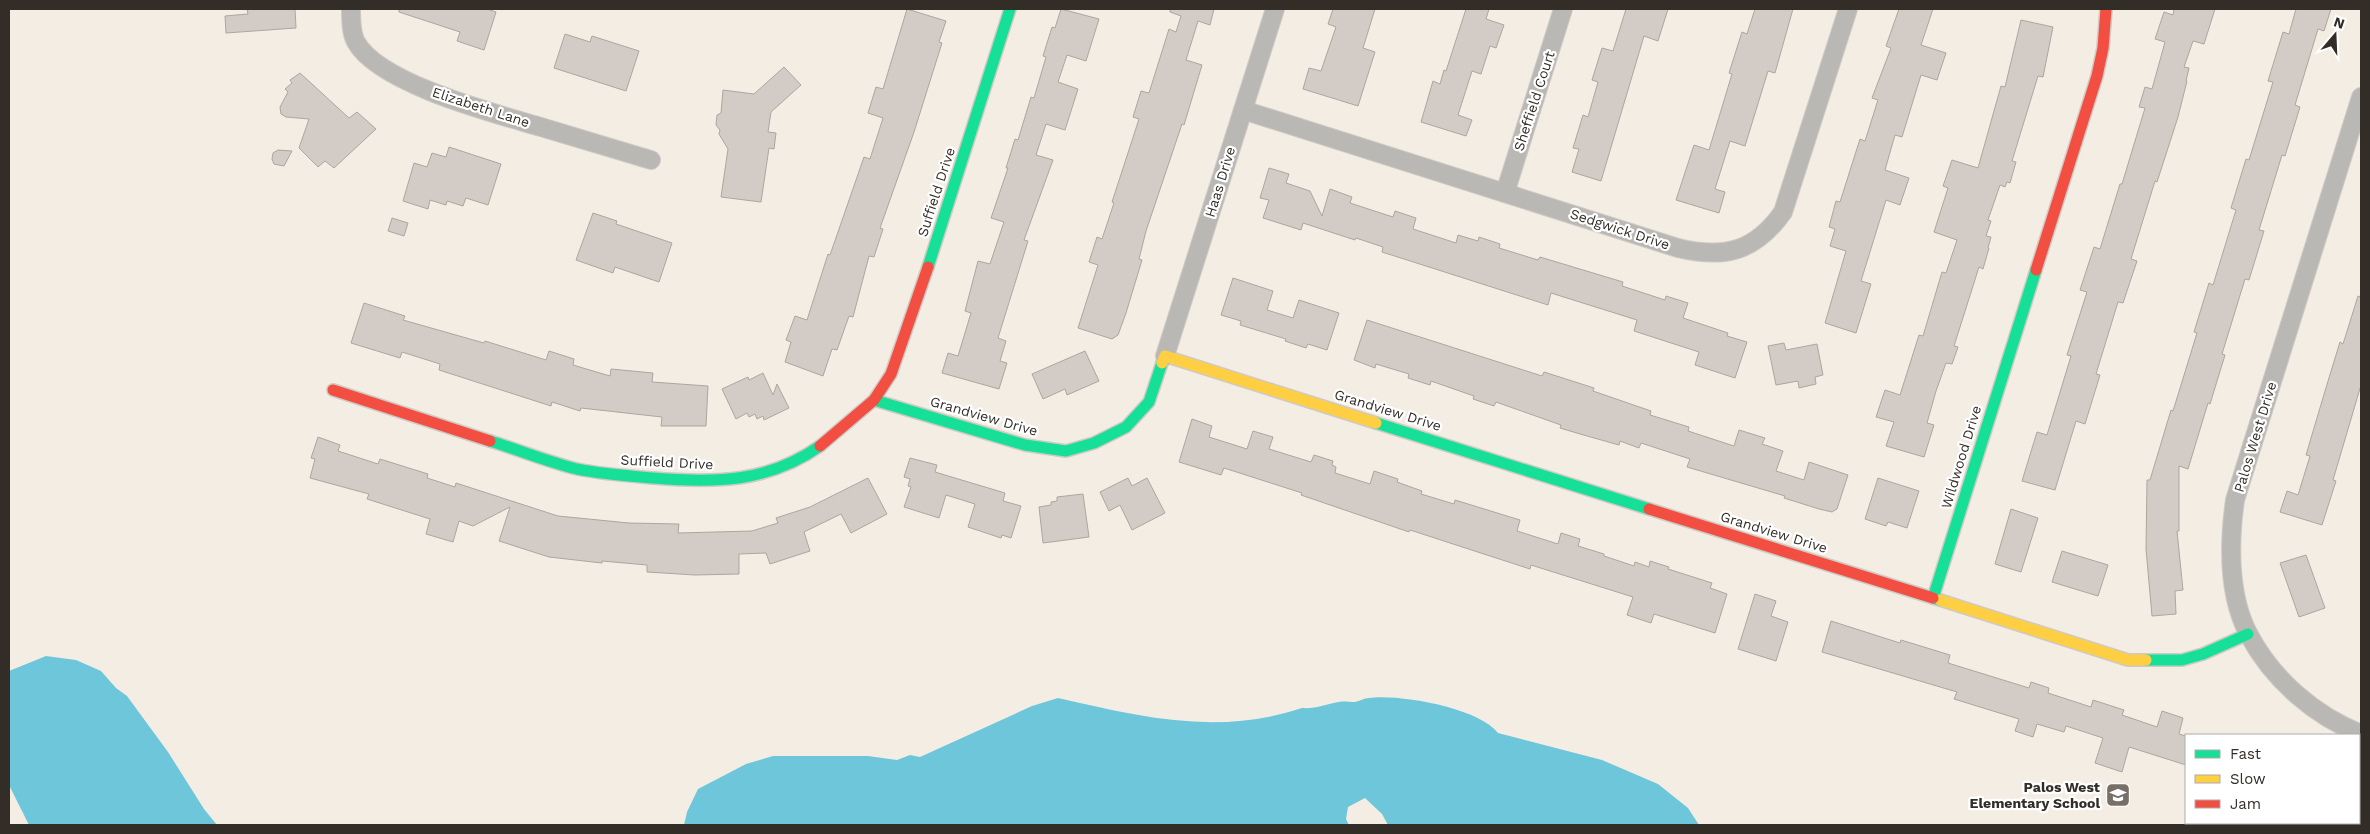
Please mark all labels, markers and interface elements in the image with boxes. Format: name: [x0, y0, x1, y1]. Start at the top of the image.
north arrow: [2310, 10, 2360, 60]
text: N: [2332, 13, 2347, 32]
street label: Sheffield Court: [1510, 49, 1558, 153]
street label: Elizabeth Lane: [430, 84, 532, 130]
street label: Suffield Drive: [914, 145, 958, 239]
street label: Haas Drive: [1202, 145, 1238, 219]
street label: Sedgwick Drive: [1568, 205, 1672, 253]
street label: Palos West Drive: [2231, 380, 2279, 494]
street label: Grandview Drive: [1333, 386, 1443, 434]
street label: Grandview Drive: [928, 393, 1040, 439]
street label: Wildwood Drive: [1938, 404, 1984, 510]
street label: Suffield Drive: [620, 452, 714, 472]
street label: Grandview Drive: [1719, 508, 1829, 556]
legend: [2185, 734, 2360, 824]
text: Fast: [2230, 745, 2262, 763]
text: Slow: [2230, 770, 2266, 788]
place label: Palos West Elementary School: [1970, 779, 2100, 811]
school or university icon: Palos West Elementary School: [2105, 782, 2131, 808]
text: Jam: [2230, 795, 2261, 813]

